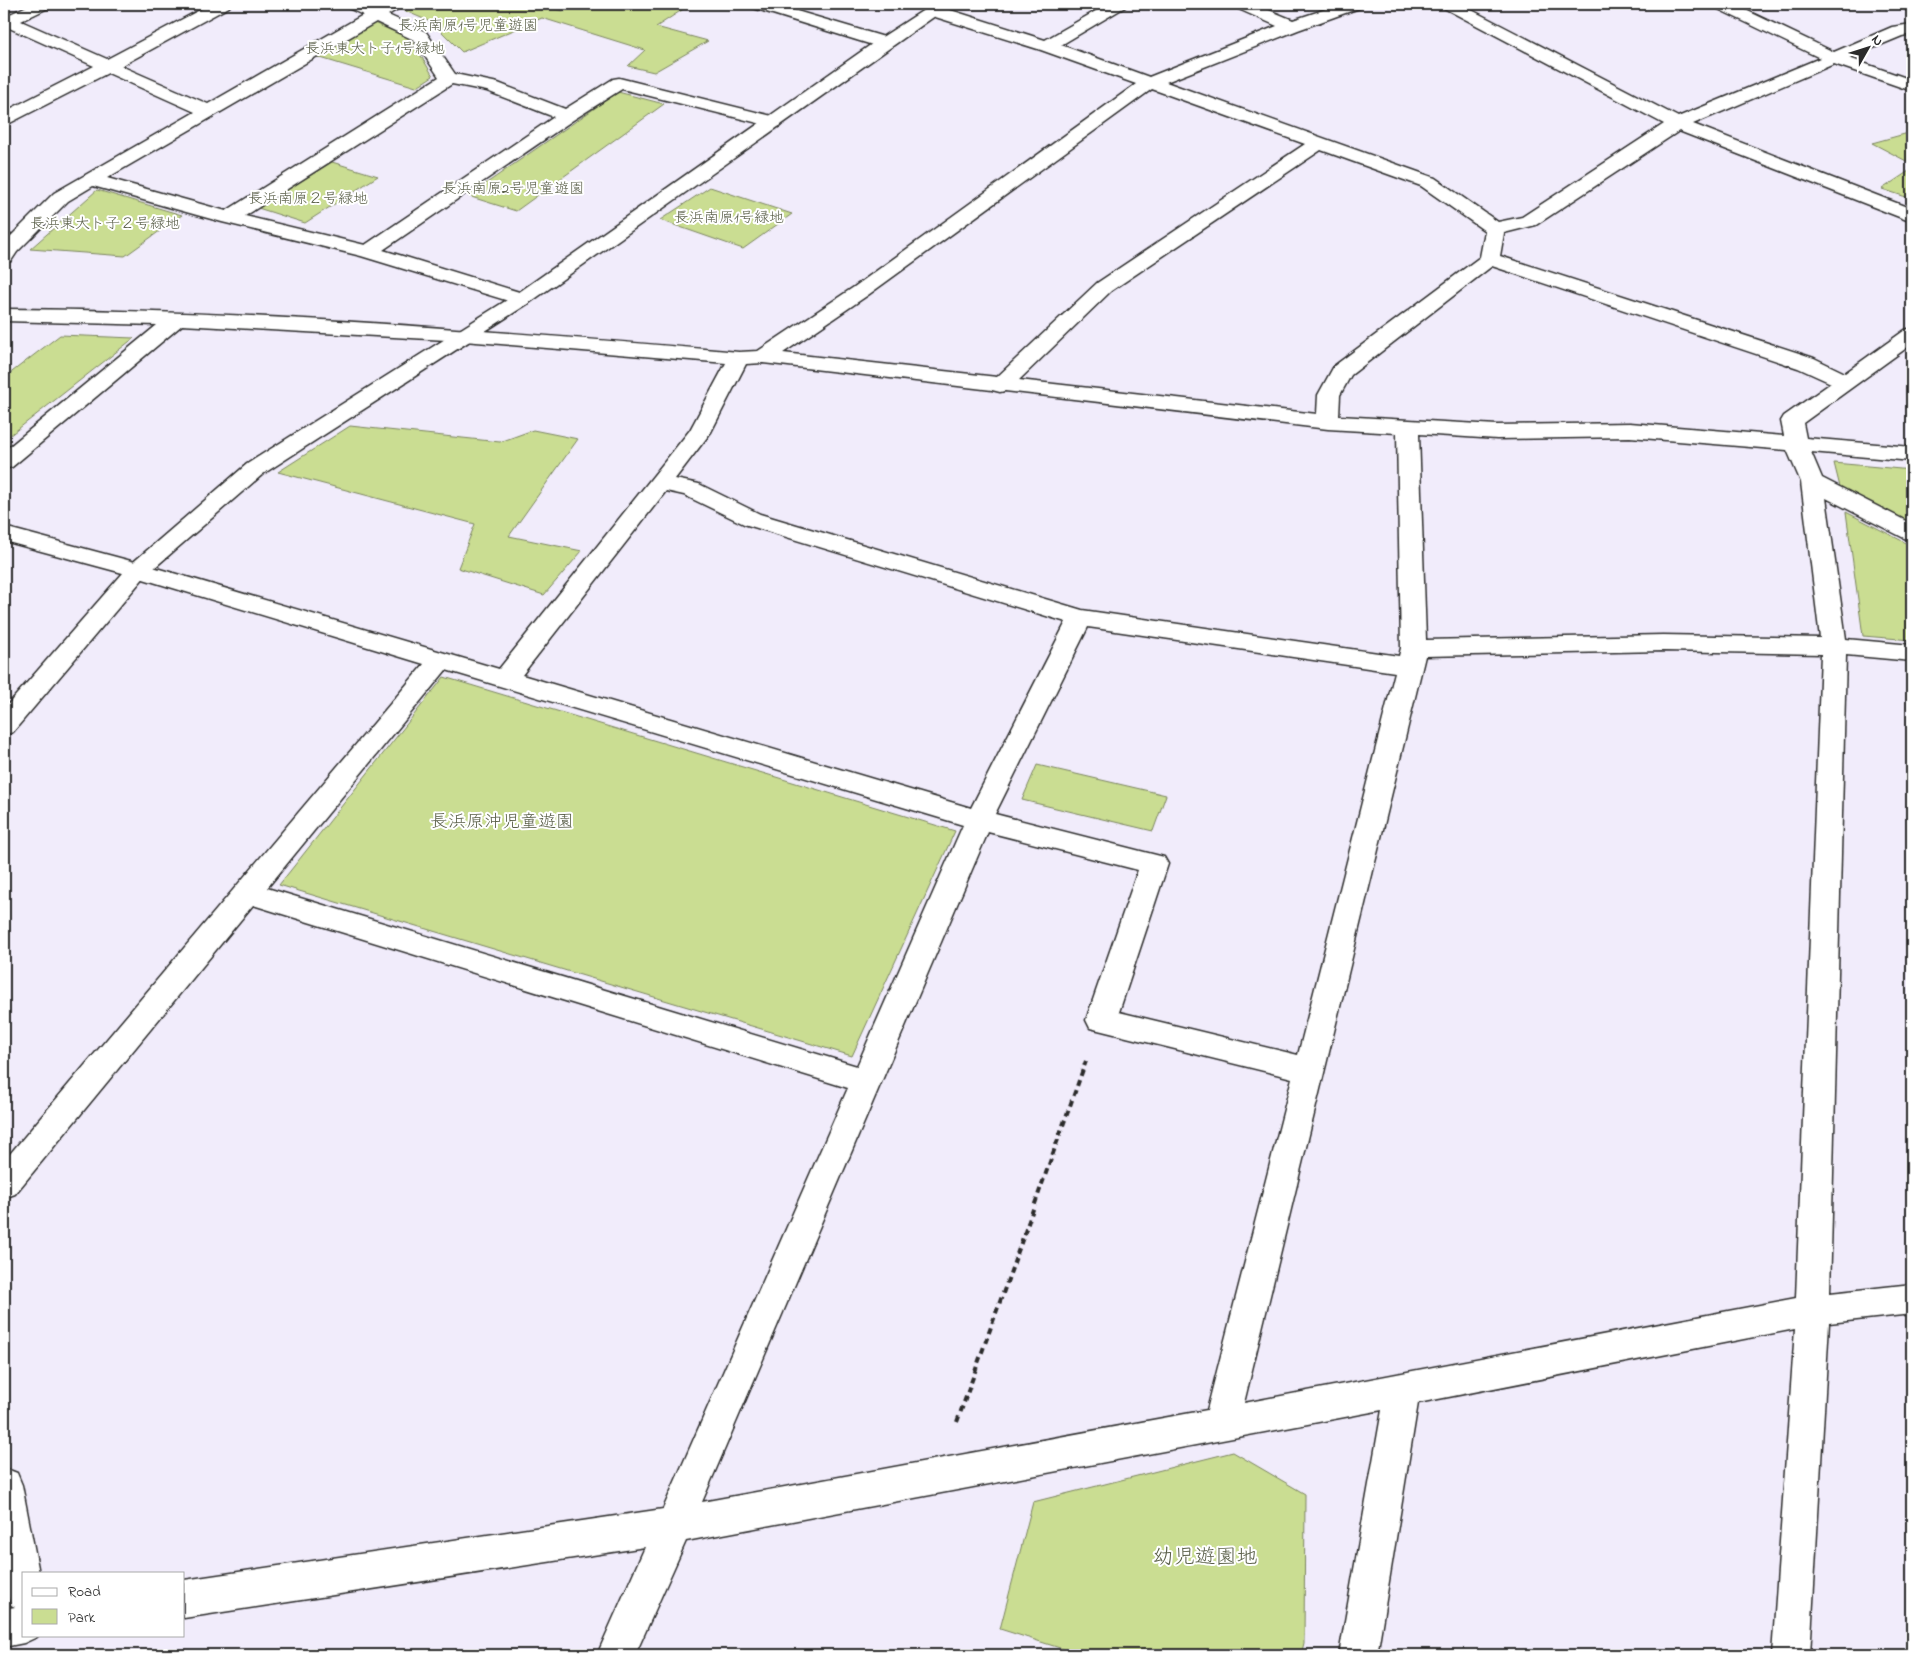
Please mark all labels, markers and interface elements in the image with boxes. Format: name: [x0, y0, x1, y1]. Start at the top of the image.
park label: 長浜南原1号児童遊園: [398, 15, 538, 37]
north arrow: [1844, 22, 1894, 72]
text: N: [1866, 30, 1888, 51]
park label: 長浜東大ト子1号緑地: [305, 38, 445, 60]
park label: 長浜南原2号児童遊園: [442, 178, 584, 200]
park label: 長浜南原２号緑地: [248, 188, 368, 210]
park label: 長浜南原1号緑地: [674, 207, 784, 229]
park label: 長浜東大ト子２号緑地: [30, 213, 180, 235]
park label: 長浜原沖児童遊園: [430, 810, 574, 836]
park label: 幼児遊園地: [1153, 1543, 1258, 1573]
legend: [22, 1572, 185, 1636]
text: Road: [68, 1581, 101, 1603]
text: Park: [68, 1607, 96, 1629]

